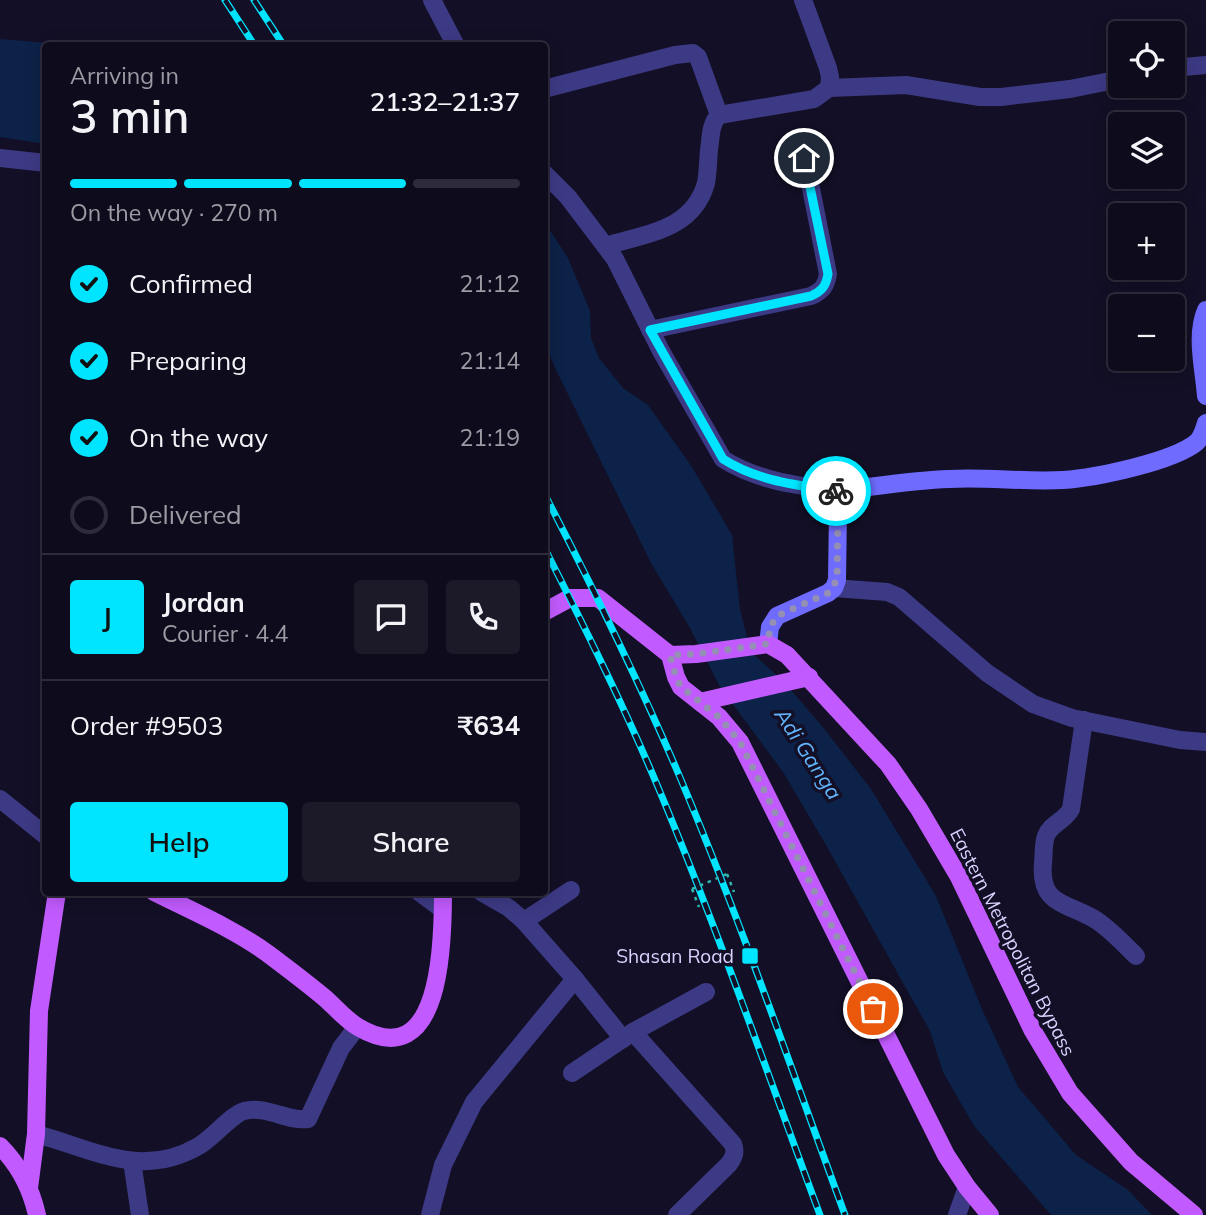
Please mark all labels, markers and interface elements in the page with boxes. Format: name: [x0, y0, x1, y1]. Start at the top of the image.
map controls: [1108, 21, 1185, 371]
button: locate: [1108, 21, 1185, 98]
text: Arriving in: [70, 61, 179, 90]
text: 21:32–21:37: [370, 85, 520, 118]
text: 3 min: [70, 87, 189, 145]
button: layers: [1108, 112, 1185, 189]
pin: [774, 128, 834, 188]
icon: home: [785, 139, 823, 177]
text: On the way · 270 m: [70, 198, 278, 227]
button: +: [1108, 203, 1185, 280]
icon: check: [70, 265, 108, 303]
text: Confirmed: [129, 267, 253, 300]
text: 21:12: [460, 269, 520, 298]
button: −: [1108, 294, 1185, 371]
icon: check: [70, 342, 108, 380]
text: Preparing: [129, 344, 247, 377]
text: 21:14: [460, 346, 520, 375]
icon: check: [70, 419, 108, 457]
text: On the way: [129, 421, 268, 454]
text: 21:19: [460, 423, 520, 452]
courier: [801, 456, 871, 526]
icon: bike: [817, 472, 855, 510]
text: Delivered: [129, 498, 242, 531]
button: chat: [354, 580, 428, 654]
button: phone: [446, 580, 520, 654]
text: Jordan: [162, 586, 245, 619]
text: J: [102, 601, 112, 634]
text: Courier · 4.4: [162, 619, 288, 648]
water label: Adi Ganga: [769, 702, 848, 804]
text: Order #9503: [70, 709, 223, 742]
text: ₹634: [458, 709, 520, 742]
button: Help: [70, 802, 288, 882]
button: Share: [302, 802, 520, 882]
street label: Eastern Metropolitan Bypass: [945, 824, 1081, 1060]
place label: Shasan Road: [616, 944, 734, 968]
marker: Shasan Road: [740, 946, 760, 966]
pin: [843, 979, 903, 1039]
icon: bag: [854, 990, 892, 1028]

